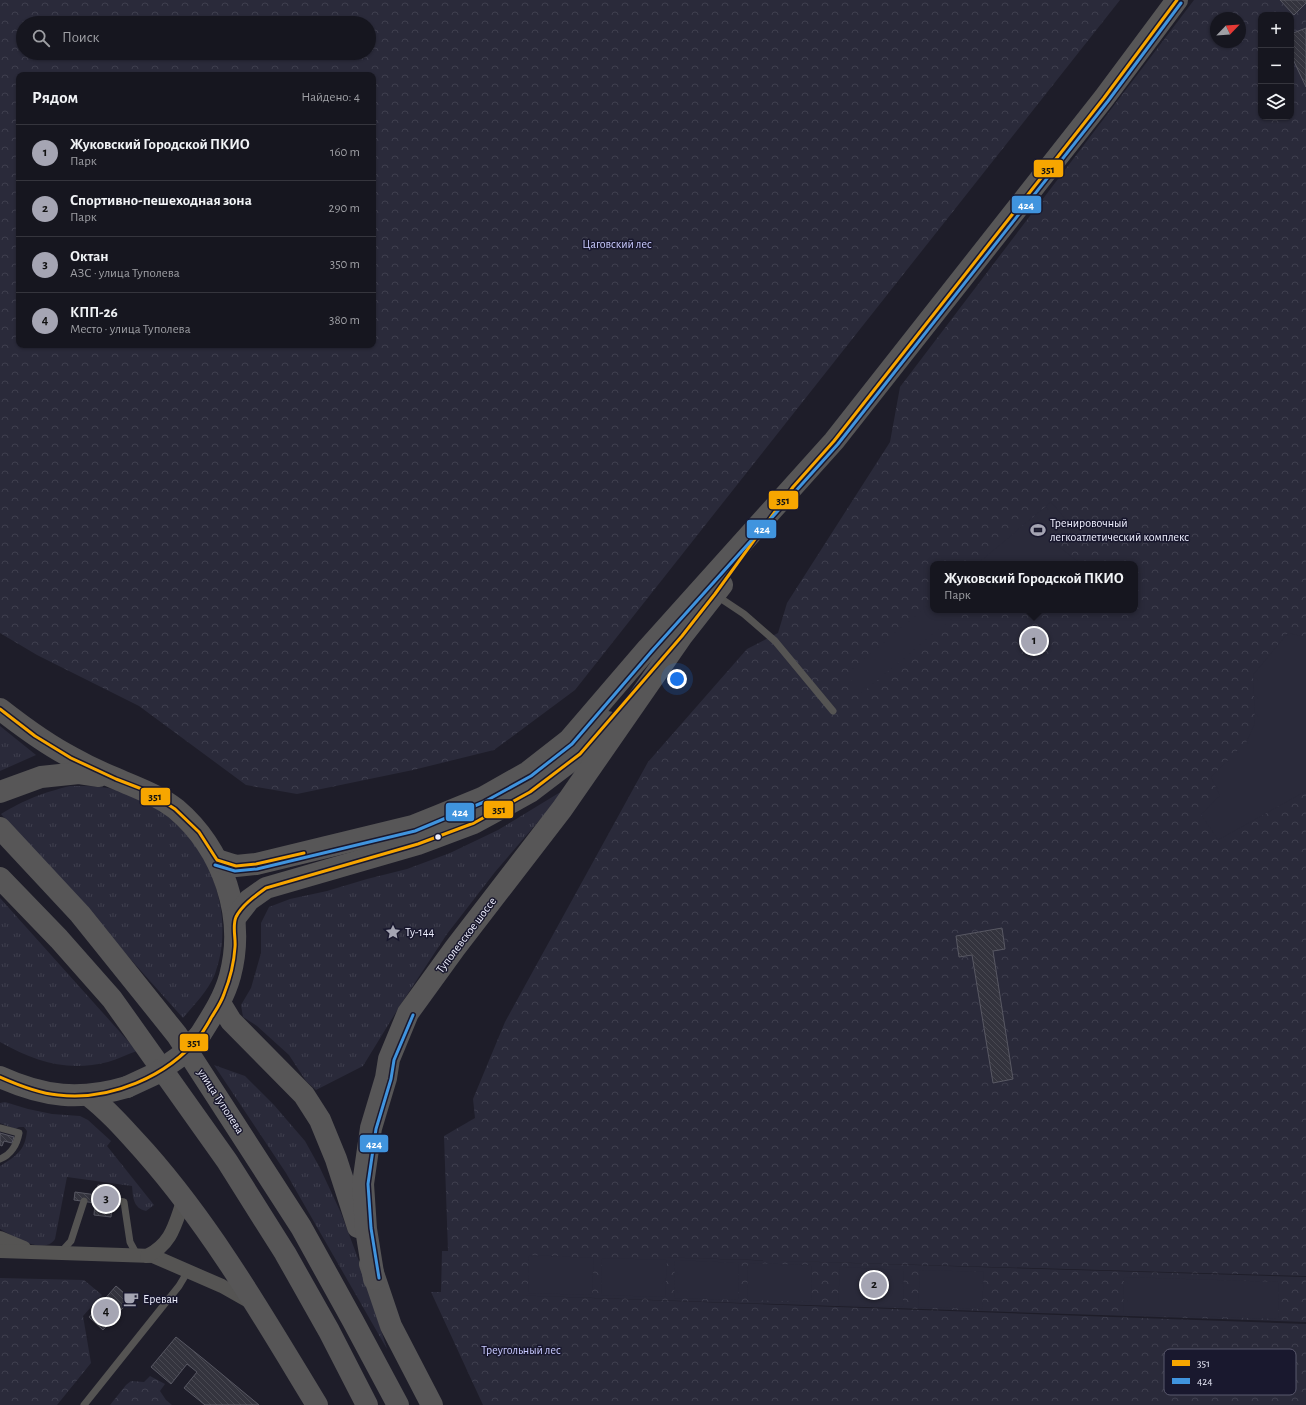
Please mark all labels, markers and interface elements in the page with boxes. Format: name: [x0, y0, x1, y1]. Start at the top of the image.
north arrow: [1210, 12, 1246, 48]
map controls: [1258, 12, 1294, 120]
button: +: [1258, 12, 1294, 48]
search box: [16, 16, 376, 60]
icon: search: [30, 27, 52, 49]
text: Поиск: [62, 30, 100, 45]
button: −: [1258, 48, 1294, 84]
button: layers: [1258, 84, 1294, 120]
text: Рядом: [32, 89, 78, 106]
text: Найдено: 4: [301, 91, 360, 104]
text: Жуковский Городской ПКИО: [70, 137, 250, 152]
text: 1: [43, 146, 47, 159]
text: 160 m: [330, 146, 360, 159]
text: Парк: [70, 155, 97, 168]
line badge: 351: [1033, 159, 1064, 178]
text: 351: [1041, 164, 1055, 175]
text: Спортивно-пешеходная зона: [70, 193, 252, 208]
line badge: 424: [1011, 195, 1042, 214]
text: 424: [1018, 200, 1035, 211]
text: 2: [42, 202, 48, 215]
text: 290 m: [329, 202, 360, 215]
text: Парк: [70, 211, 97, 224]
park label: Цаговский лес: [582, 238, 652, 250]
text: Октан: [70, 249, 109, 264]
text: 3: [42, 258, 48, 271]
text: 350 m: [330, 258, 360, 271]
text: АЗС · улица Туполева: [70, 267, 180, 280]
text: КПП-26: [70, 305, 118, 320]
text: 4: [42, 314, 48, 327]
text: 380 m: [329, 314, 360, 327]
text: Место · улица Туполева: [70, 323, 191, 336]
line badge: 351: [768, 490, 799, 510]
text: 351: [776, 495, 790, 506]
place label: Тренировочный легкоатлетический комплекс: [1050, 517, 1189, 543]
line badge: 424: [746, 519, 777, 539]
sports icon: Тренировочный легкоатлетический комплекс: [1029, 521, 1047, 539]
text: 424: [754, 524, 771, 535]
popup: [930, 561, 1138, 613]
text: Жуковский Городской ПКИО: [944, 571, 1124, 586]
text: Парк: [944, 589, 971, 602]
pin: 1: [1021, 626, 1047, 656]
your location: [667, 669, 687, 689]
line badge: 351: [140, 787, 171, 806]
text: 351: [148, 791, 162, 802]
line badge: 351: [483, 800, 514, 819]
line badge: 424: [445, 802, 475, 822]
text: 351: [492, 804, 506, 815]
text: 424: [452, 807, 469, 818]
unlabelled marker: [433, 832, 443, 842]
street label: Туполевское шоссе: [434, 895, 499, 976]
place icon: Ty-144: [384, 923, 402, 941]
place label: Ty-144: [405, 926, 434, 939]
line badge: 351: [179, 1033, 209, 1052]
text: 351: [187, 1037, 201, 1048]
street label: улица Туполева: [194, 1066, 247, 1137]
line badge: 424: [359, 1134, 389, 1153]
text: 424: [366, 1139, 383, 1150]
pin: 3: [93, 1184, 119, 1214]
pin: 2: [861, 1270, 887, 1300]
cafe icon: Ереван: [122, 1290, 140, 1308]
place label: Ереван: [143, 1293, 178, 1305]
pin: 4: [93, 1297, 119, 1327]
park label: Треугольный лес: [481, 1344, 561, 1357]
legend: [1164, 1349, 1296, 1395]
text: 351: [1197, 1358, 1210, 1369]
text: 424: [1197, 1376, 1213, 1387]

